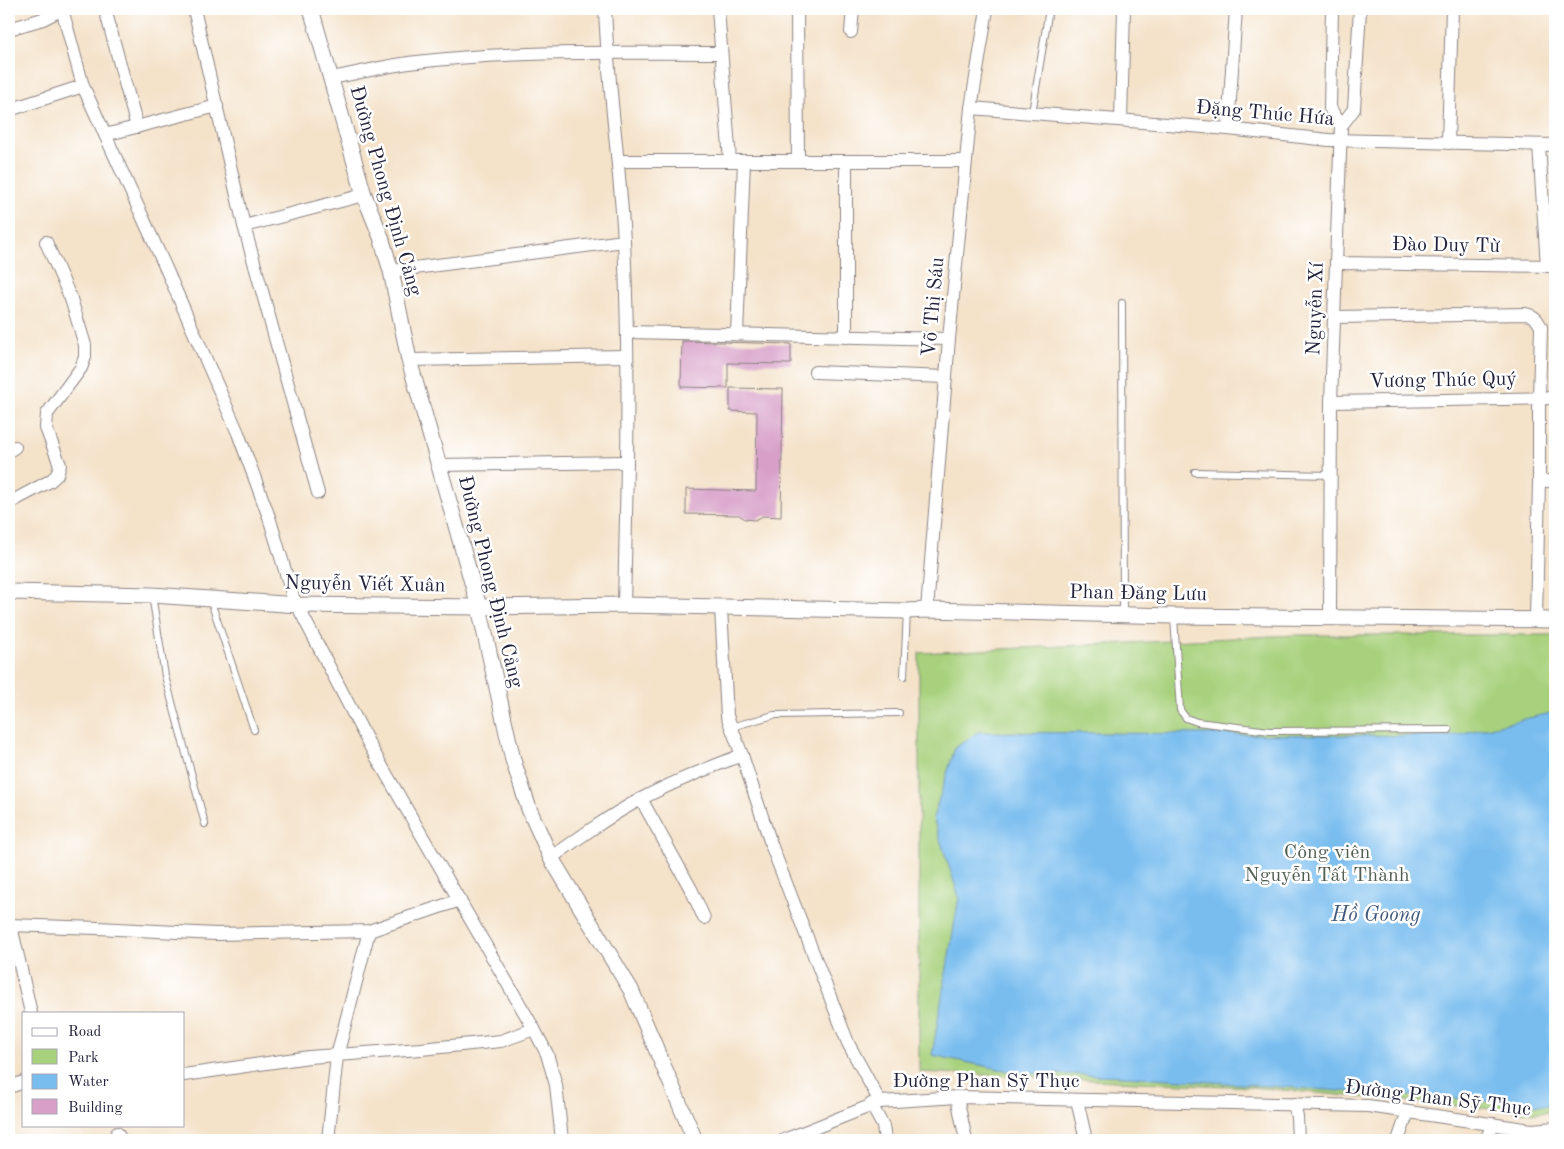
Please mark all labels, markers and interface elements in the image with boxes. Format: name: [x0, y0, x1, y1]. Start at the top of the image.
street label: Đường Phong Định Cảng: [345, 84, 425, 299]
street label: Đặng Thúc Hứa: [1195, 98, 1335, 130]
street label: Đào Duy Từ: [1392, 235, 1501, 257]
street label: Võ Thị Sáu: [920, 256, 948, 358]
street label: Nguyễn Xí: [1303, 261, 1328, 356]
street label: Vương Thúc Quý: [1369, 370, 1517, 392]
street label: Đường Phong Định Cảng: [454, 474, 526, 690]
street label: Nguyễn Viết Xuân: [284, 573, 446, 596]
street label: Phan Đăng Lưu: [1069, 583, 1207, 605]
park label: Công viên Nguyễn Tất Thành: [1244, 843, 1410, 886]
water label: Hồ Goong: [1330, 903, 1421, 926]
legend: [22, 1012, 185, 1126]
text: Road: [68, 1025, 102, 1040]
text: Park: [68, 1051, 99, 1066]
street label: Đường Phan Sỹ Thục: [892, 1072, 1080, 1092]
text: Water: [68, 1075, 109, 1090]
street label: Đường Phan Sỹ Thục: [1344, 1078, 1532, 1120]
text: Building: [68, 1101, 123, 1116]

